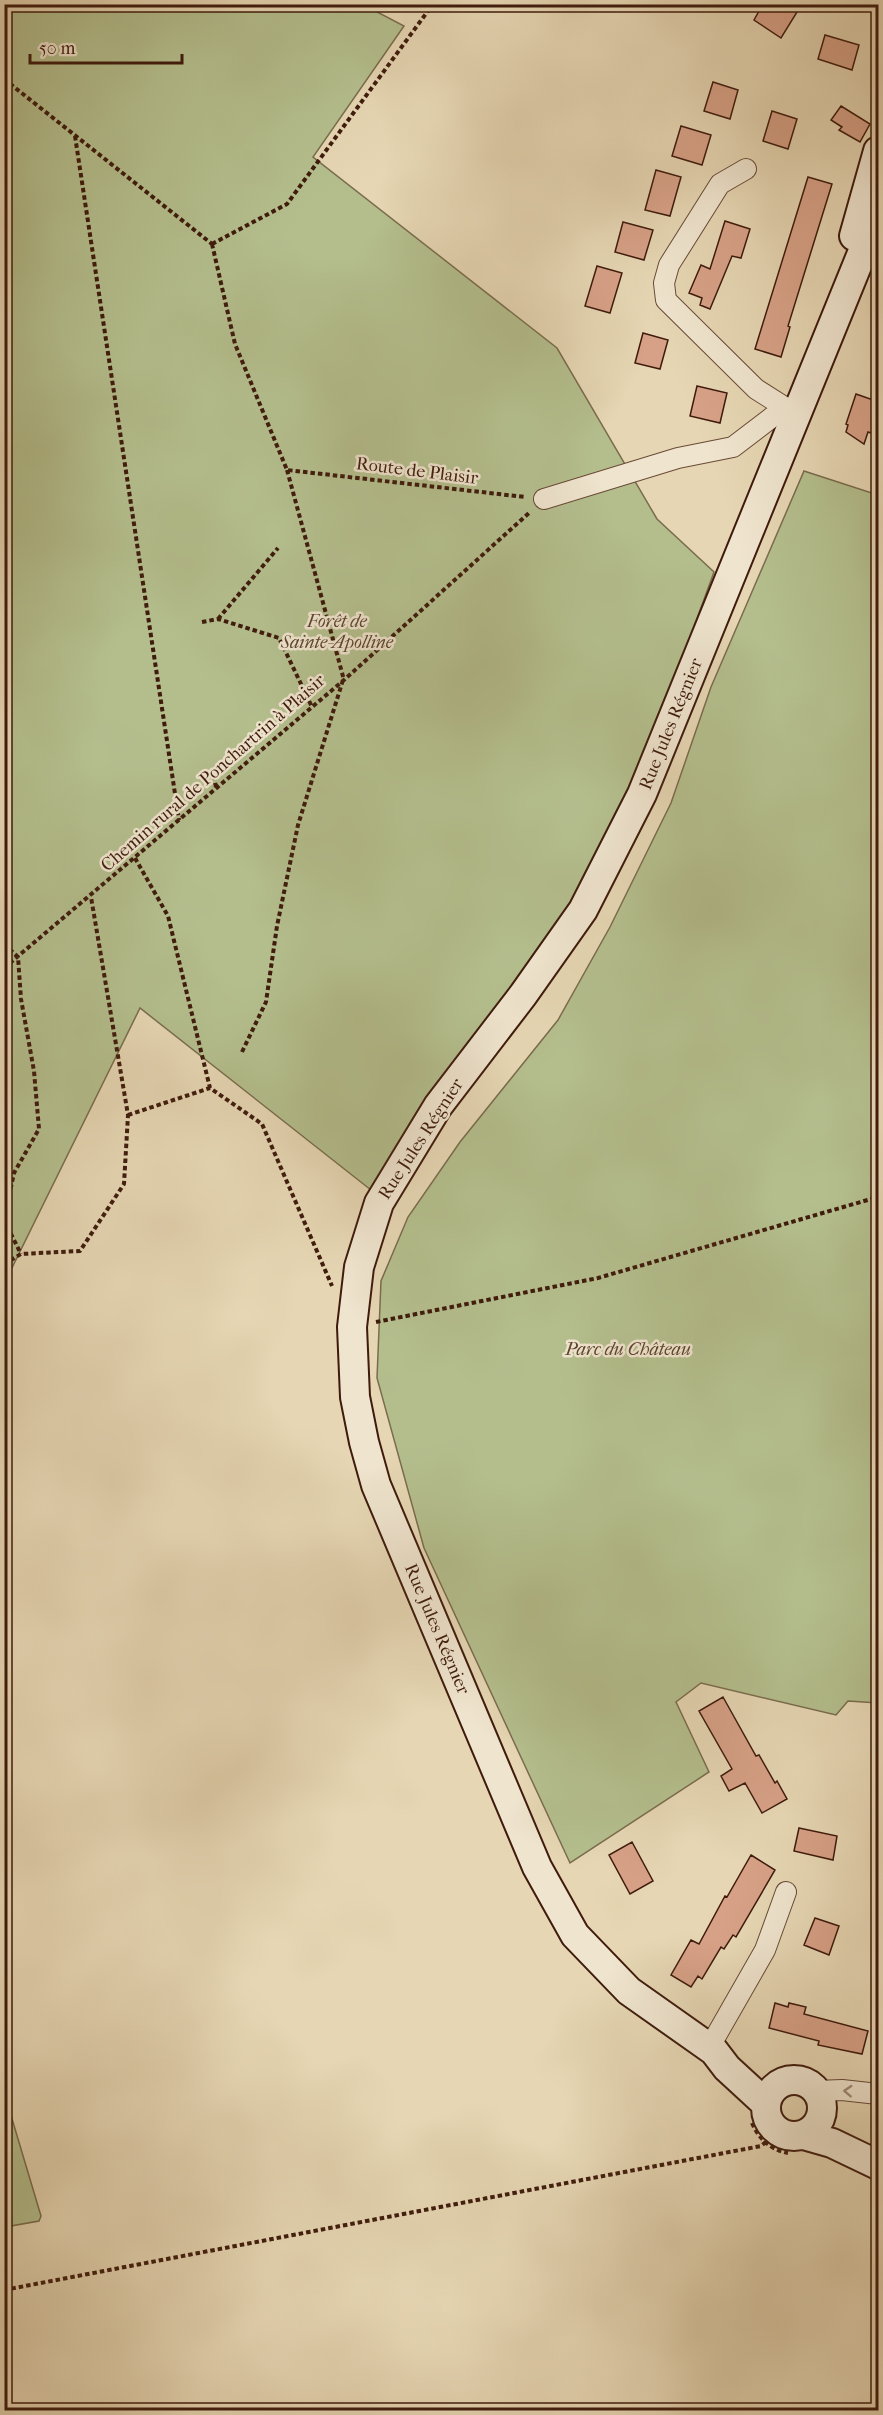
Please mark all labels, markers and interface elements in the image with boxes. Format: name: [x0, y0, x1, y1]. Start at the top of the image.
scale bar: [30, 27, 182, 65]
text: 50 m: [39, 38, 76, 59]
street label: Route de Plaisir: [355, 453, 480, 489]
park label: Forêt de Sainte-Apolline: [280, 611, 394, 653]
street label: Rue Jules Régnier: [635, 655, 707, 793]
street label: Chemin rural de Ponchartrin à Plaisir: [97, 670, 329, 876]
street label: Rue Jules Régnier: [374, 1074, 468, 1204]
park label: Parc du Château: [564, 1339, 691, 1360]
street label: Rue Jules Régnier: [400, 1560, 474, 1698]
one-way arrow: [843, 2084, 852, 2097]

